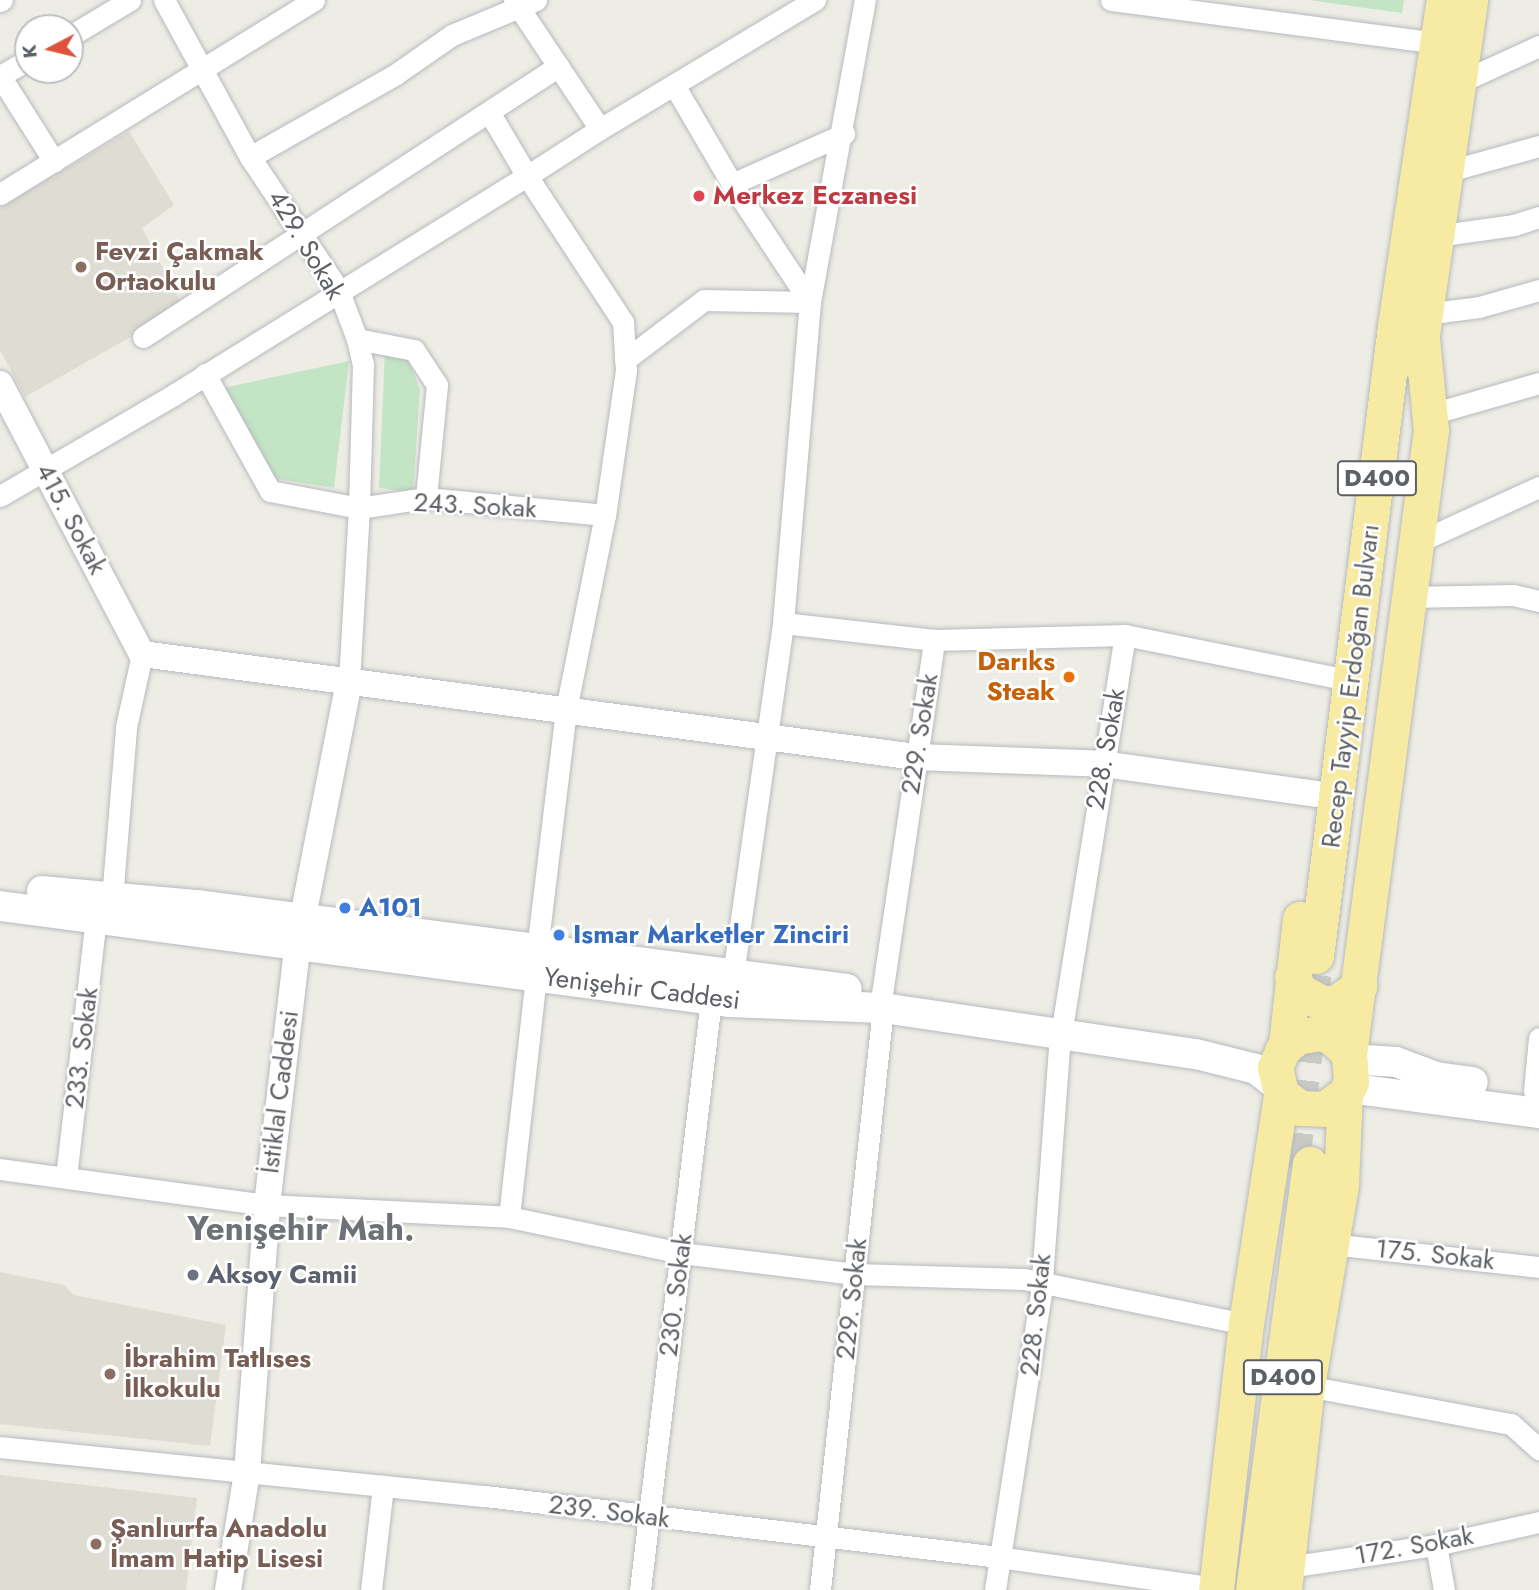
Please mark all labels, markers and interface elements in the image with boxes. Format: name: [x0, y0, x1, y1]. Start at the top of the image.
north arrow: [14, 14, 84, 84]
text: K: [15, 43, 44, 60]
place label: Merkez Eczanesi: [713, 180, 917, 212]
street label: 429. Sokak: [261, 184, 351, 306]
marker: Merkez Eczanesi: [691, 188, 707, 204]
place label: Fevzi Çakmak Ortaokulu: [95, 236, 264, 298]
marker: Fevzi Çakmak Ortaokulu: [73, 259, 89, 275]
street label: 415. Sokak: [29, 458, 113, 580]
road number: D400: [1337, 458, 1417, 499]
street label: 243. Sokak: [413, 487, 537, 525]
street label: Recep Tayyip Erdoğan Bulvarı: [1316, 522, 1386, 850]
place label: Darıks Steak: [977, 646, 1055, 708]
marker: Darıks Steak: [1061, 669, 1077, 685]
street label: 229. Sokak: [895, 671, 945, 797]
street label: 228. Sokak: [1080, 686, 1132, 812]
place label: A101: [359, 892, 422, 924]
marker: A101: [337, 900, 353, 916]
place label: Ismar Marketler Zinciri: [573, 919, 849, 951]
marker: Ismar Marketler Zinciri: [551, 927, 567, 943]
street label: Yenişehir Caddesi: [542, 961, 742, 1017]
street label: 233. Sokak: [59, 985, 105, 1111]
street label: İstiklal Caddesi: [255, 1009, 305, 1175]
district label: Yenişehir Mah.: [187, 1209, 415, 1249]
street label: 230. Sokak: [653, 1232, 699, 1358]
street label: 175. Sokak: [1374, 1233, 1496, 1277]
street label: 229. Sokak: [830, 1237, 874, 1361]
street label: 228. Sokak: [1014, 1252, 1058, 1378]
place label: Aksoy Camii: [207, 1259, 357, 1291]
marker: Aksoy Camii: [185, 1267, 201, 1283]
place label: İbrahim Tatlıses İlkokulu: [124, 1343, 311, 1404]
road number: D400: [1243, 1357, 1323, 1398]
marker: İbrahim Tatlıses İlkokulu: [102, 1366, 118, 1382]
street label: 239. Sokak: [547, 1489, 671, 1535]
place label: Şanlıurfa Anadolu İmam Hatip Lisesi: [110, 1513, 327, 1574]
street label: 172. Sokak: [1352, 1520, 1476, 1572]
marker: Şanlıurfa Anadolu İmam Hatip Lisesi: [88, 1536, 104, 1552]

